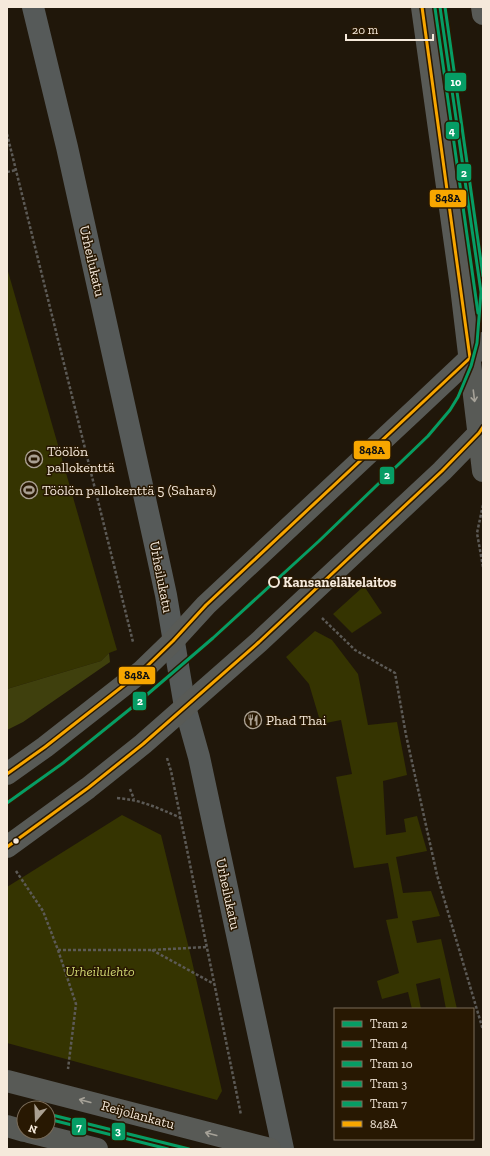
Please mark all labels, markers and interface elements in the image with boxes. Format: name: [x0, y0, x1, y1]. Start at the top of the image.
scale bar: [346, 16, 433, 42]
text: 20 m: [352, 23, 379, 37]
line badge: 10: [444, 72, 467, 92]
text: 10: [451, 76, 461, 89]
line badge: 4: [445, 121, 460, 140]
text: 4: [449, 125, 456, 138]
line badge: 2: [456, 163, 472, 182]
text: 2: [461, 167, 467, 180]
line badge: 848A: [429, 189, 467, 208]
text: 848A: [435, 192, 461, 205]
street label: Urheilukatu: [76, 224, 108, 298]
one-way arrow: [470, 389, 478, 402]
line badge: 848A: [353, 440, 391, 460]
place label: Töölön pallokenttä: [47, 443, 115, 476]
text: 848A: [359, 444, 385, 457]
sports icon: Töölön pallokenttä: [24, 449, 44, 469]
line badge: 2: [379, 466, 395, 485]
text: 2: [384, 469, 390, 482]
sports icon: Töölön pallokenttä 5 (Sahara): [19, 480, 39, 500]
place label: Töölön pallokenttä 5 (Sahara): [42, 482, 216, 499]
street label: Urheilukatu: [146, 540, 176, 614]
place label: Kansaneläkelaitos: [283, 574, 397, 591]
marker: Kansaneläkelaitos: [268, 576, 280, 588]
line badge: 848A: [118, 666, 156, 685]
text: 848A: [124, 669, 150, 682]
line badge: 2: [132, 691, 147, 711]
text: 2: [137, 695, 143, 708]
restaurant icon: Phad Thai: [243, 710, 263, 730]
place label: Phad Thai: [266, 712, 327, 729]
unlabelled marker: [11, 836, 21, 846]
street label: Urheilukatu: [212, 857, 244, 931]
park label: Urheilulehto: [65, 963, 135, 980]
legend: [334, 1008, 474, 1140]
text: Tram 2: [370, 1017, 407, 1031]
text: Tram 4: [370, 1037, 408, 1051]
text: Tram 10: [370, 1057, 413, 1071]
text: Tram 3: [370, 1077, 407, 1091]
one-way arrow: [79, 1097, 92, 1105]
street label: Reijolankatu: [99, 1097, 177, 1133]
text: Tram 7: [370, 1097, 407, 1111]
north arrow: [16, 1100, 56, 1140]
line badge: 7: [71, 1117, 87, 1136]
text: 848A: [370, 1117, 397, 1131]
text: N: [26, 1121, 39, 1136]
text: 7: [76, 1121, 82, 1134]
line badge: 3: [111, 1122, 126, 1141]
text: 3: [115, 1125, 121, 1138]
one-way arrow: [204, 1130, 217, 1137]

